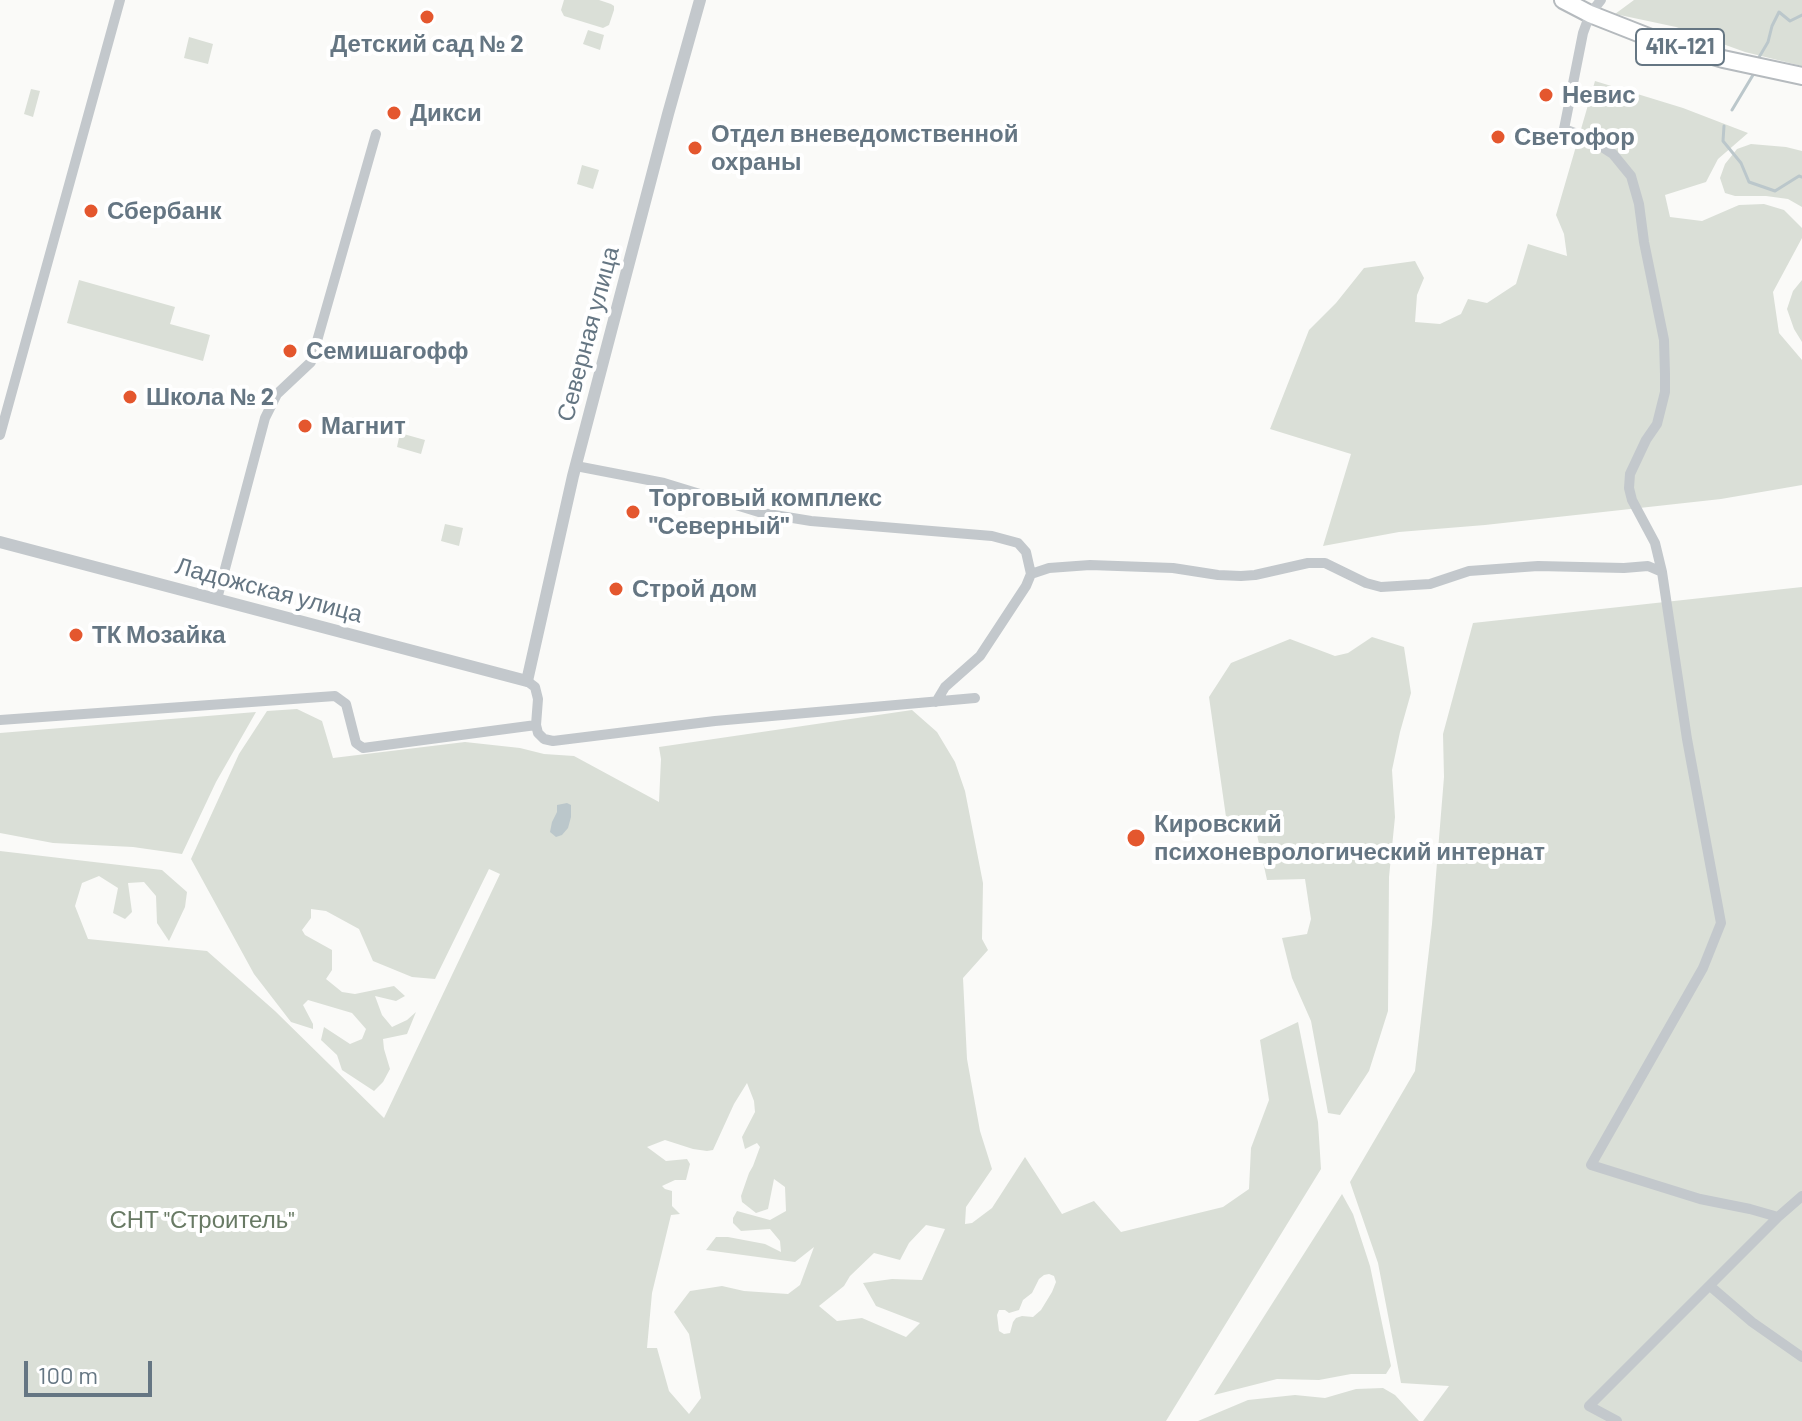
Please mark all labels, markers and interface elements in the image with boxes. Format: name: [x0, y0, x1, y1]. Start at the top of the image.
marker: Детский сад № 2: [418, 8, 436, 26]
road number: 41К-121: [1636, 29, 1724, 65]
place label: Детский сад № 2: [330, 30, 524, 58]
place label: Невис: [1562, 81, 1636, 109]
marker: Невис: [1537, 86, 1555, 104]
place label: Дикси: [410, 99, 482, 127]
marker: Дикси: [385, 104, 403, 122]
place label: Отдел вневедомственной охраны: [711, 120, 1018, 176]
place label: Светофор: [1514, 123, 1635, 151]
marker: Светофор: [1489, 128, 1507, 146]
marker: Отдел вневедомственной охраны: [686, 139, 704, 157]
place label: Сбербанк: [107, 197, 222, 225]
marker: Сбербанк: [82, 202, 100, 220]
street label: Северная улица: [551, 243, 625, 425]
place label: Семишагофф: [306, 337, 469, 365]
marker: Семишагофф: [281, 342, 299, 360]
place label: Школа № 2: [146, 383, 274, 411]
marker: Школа № 2: [121, 388, 139, 406]
place label: Магнит: [321, 412, 406, 440]
marker: Магнит: [296, 417, 314, 435]
place label: Торговый комплекс "Северный": [649, 484, 882, 540]
marker: Торговый комплекс "Северный": [624, 503, 642, 521]
street label: Ладожская улица: [172, 551, 366, 629]
place label: Строй дом: [632, 575, 757, 603]
marker: Строй дом: [607, 580, 625, 598]
place label: ТК Мозайка: [92, 621, 226, 649]
marker: ТК Мозайка: [67, 626, 85, 644]
place label: Кировский психоневрологический интернат: [1154, 810, 1545, 866]
marker: Кировский психоневрологический интернат: [1125, 827, 1147, 849]
park label: СНТ "Строитель": [110, 1206, 294, 1234]
scale bar: [28, 1345, 156, 1395]
text: 100 m: [38, 1360, 98, 1389]

